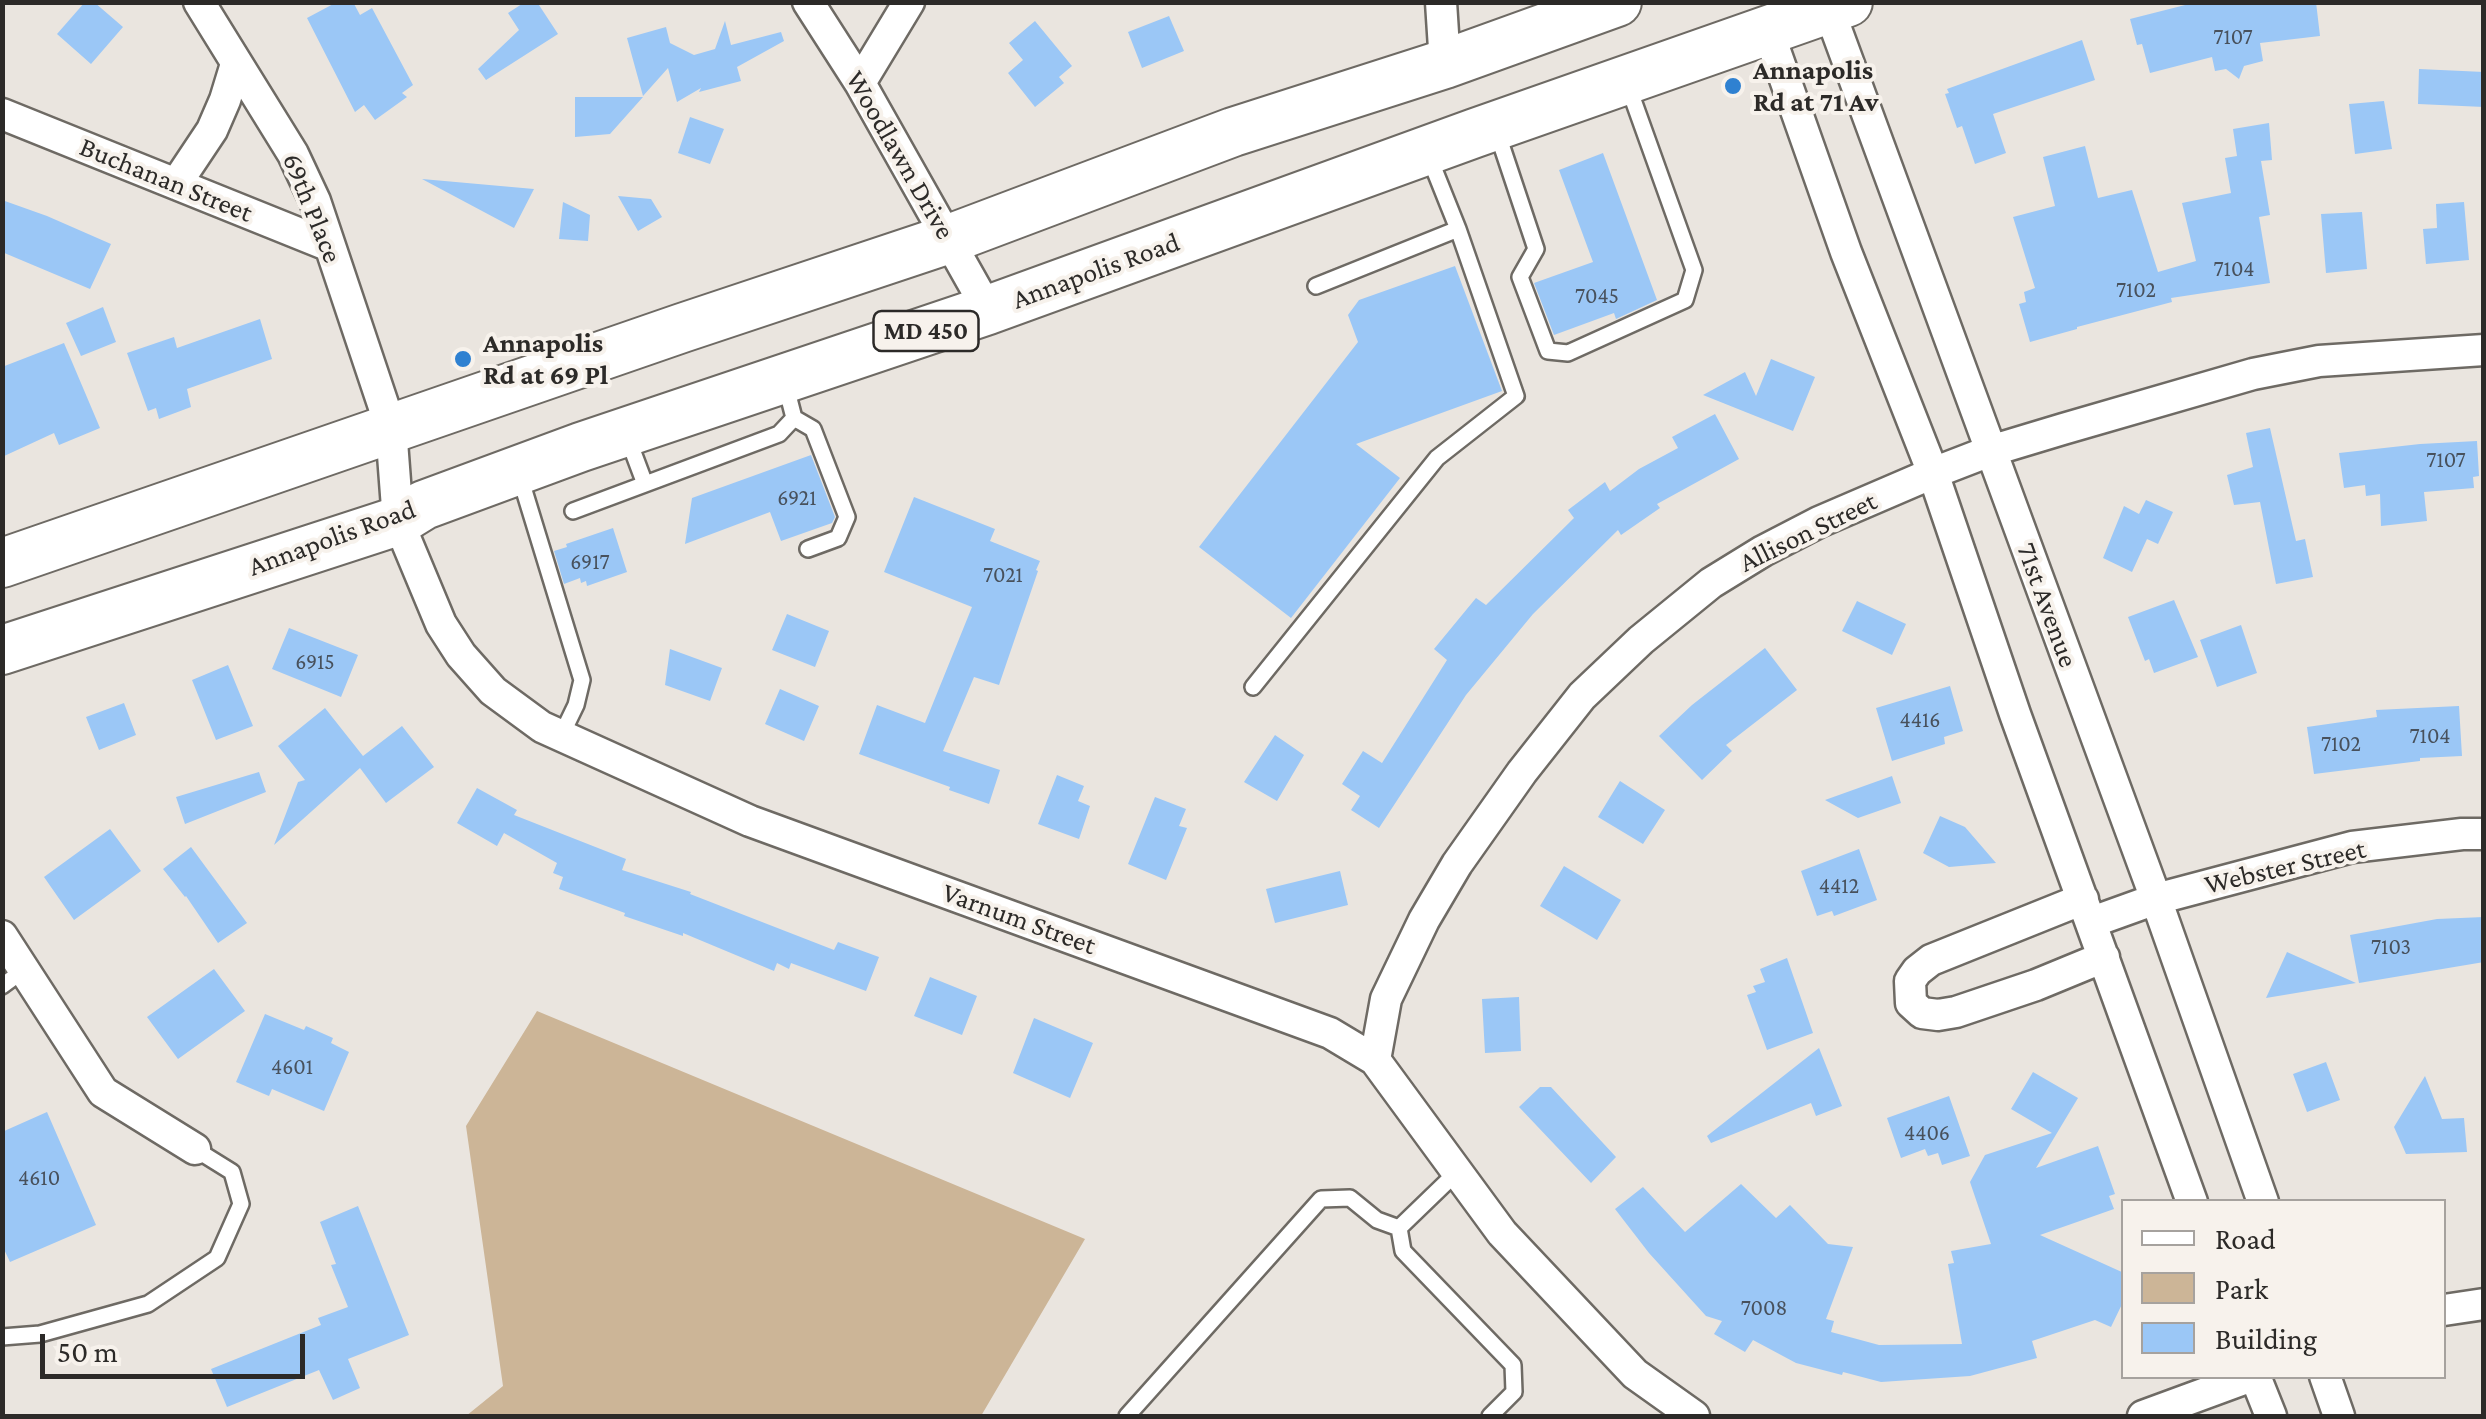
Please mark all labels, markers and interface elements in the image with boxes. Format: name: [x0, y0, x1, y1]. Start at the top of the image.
house number: 7107: [2213, 24, 2253, 50]
place label: Annapolis Rd at 71 Av: [1753, 53, 1878, 119]
street label: Woodlawn Drive: [838, 65, 962, 245]
marker: Annapolis Rd at 71 Av: [1722, 75, 1744, 97]
street label: Buchanan Street: [75, 130, 257, 230]
street label: 69th Place: [275, 148, 349, 268]
street label: Annapolis Road: [1008, 225, 1184, 317]
house number: 7104: [2213, 256, 2255, 282]
house number: 7102: [2116, 277, 2156, 303]
house number: 7045: [1575, 283, 1619, 309]
road number: MD 450: [874, 311, 978, 351]
place label: Annapolis Rd at 69 Pl: [483, 326, 608, 392]
marker: Annapolis Rd at 69 Pl: [452, 348, 474, 370]
house number: 7107: [2426, 447, 2466, 473]
street label: Allison Street: [1734, 484, 1882, 580]
house number: 6921: [777, 485, 817, 511]
street label: Annapolis Road: [244, 492, 420, 584]
street label: 71st Avenue: [2009, 538, 2085, 672]
house number: 6917: [570, 549, 610, 575]
house number: 7021: [983, 562, 1023, 588]
house number: 6915: [295, 649, 335, 675]
house number: 4416: [1900, 707, 1940, 733]
house number: 7104: [2409, 723, 2451, 749]
house number: 7102: [2321, 731, 2361, 757]
street label: Webster Street: [2201, 832, 2369, 902]
house number: 4412: [1819, 873, 1859, 899]
street label: Varnum Street: [938, 876, 1100, 962]
house number: 7103: [2371, 934, 2411, 960]
house number: 4601: [271, 1054, 313, 1080]
house number: 4406: [1904, 1120, 1950, 1146]
house number: 4610: [18, 1165, 60, 1191]
legend: [2121, 1199, 2446, 1379]
text: Road: [2215, 1222, 2276, 1255]
text: Park: [2215, 1272, 2268, 1305]
house number: 7008: [1741, 1295, 1787, 1321]
scale bar: [45, 1314, 310, 1376]
text: Building: [2215, 1322, 2317, 1355]
text: 50 m: [57, 1335, 118, 1368]

